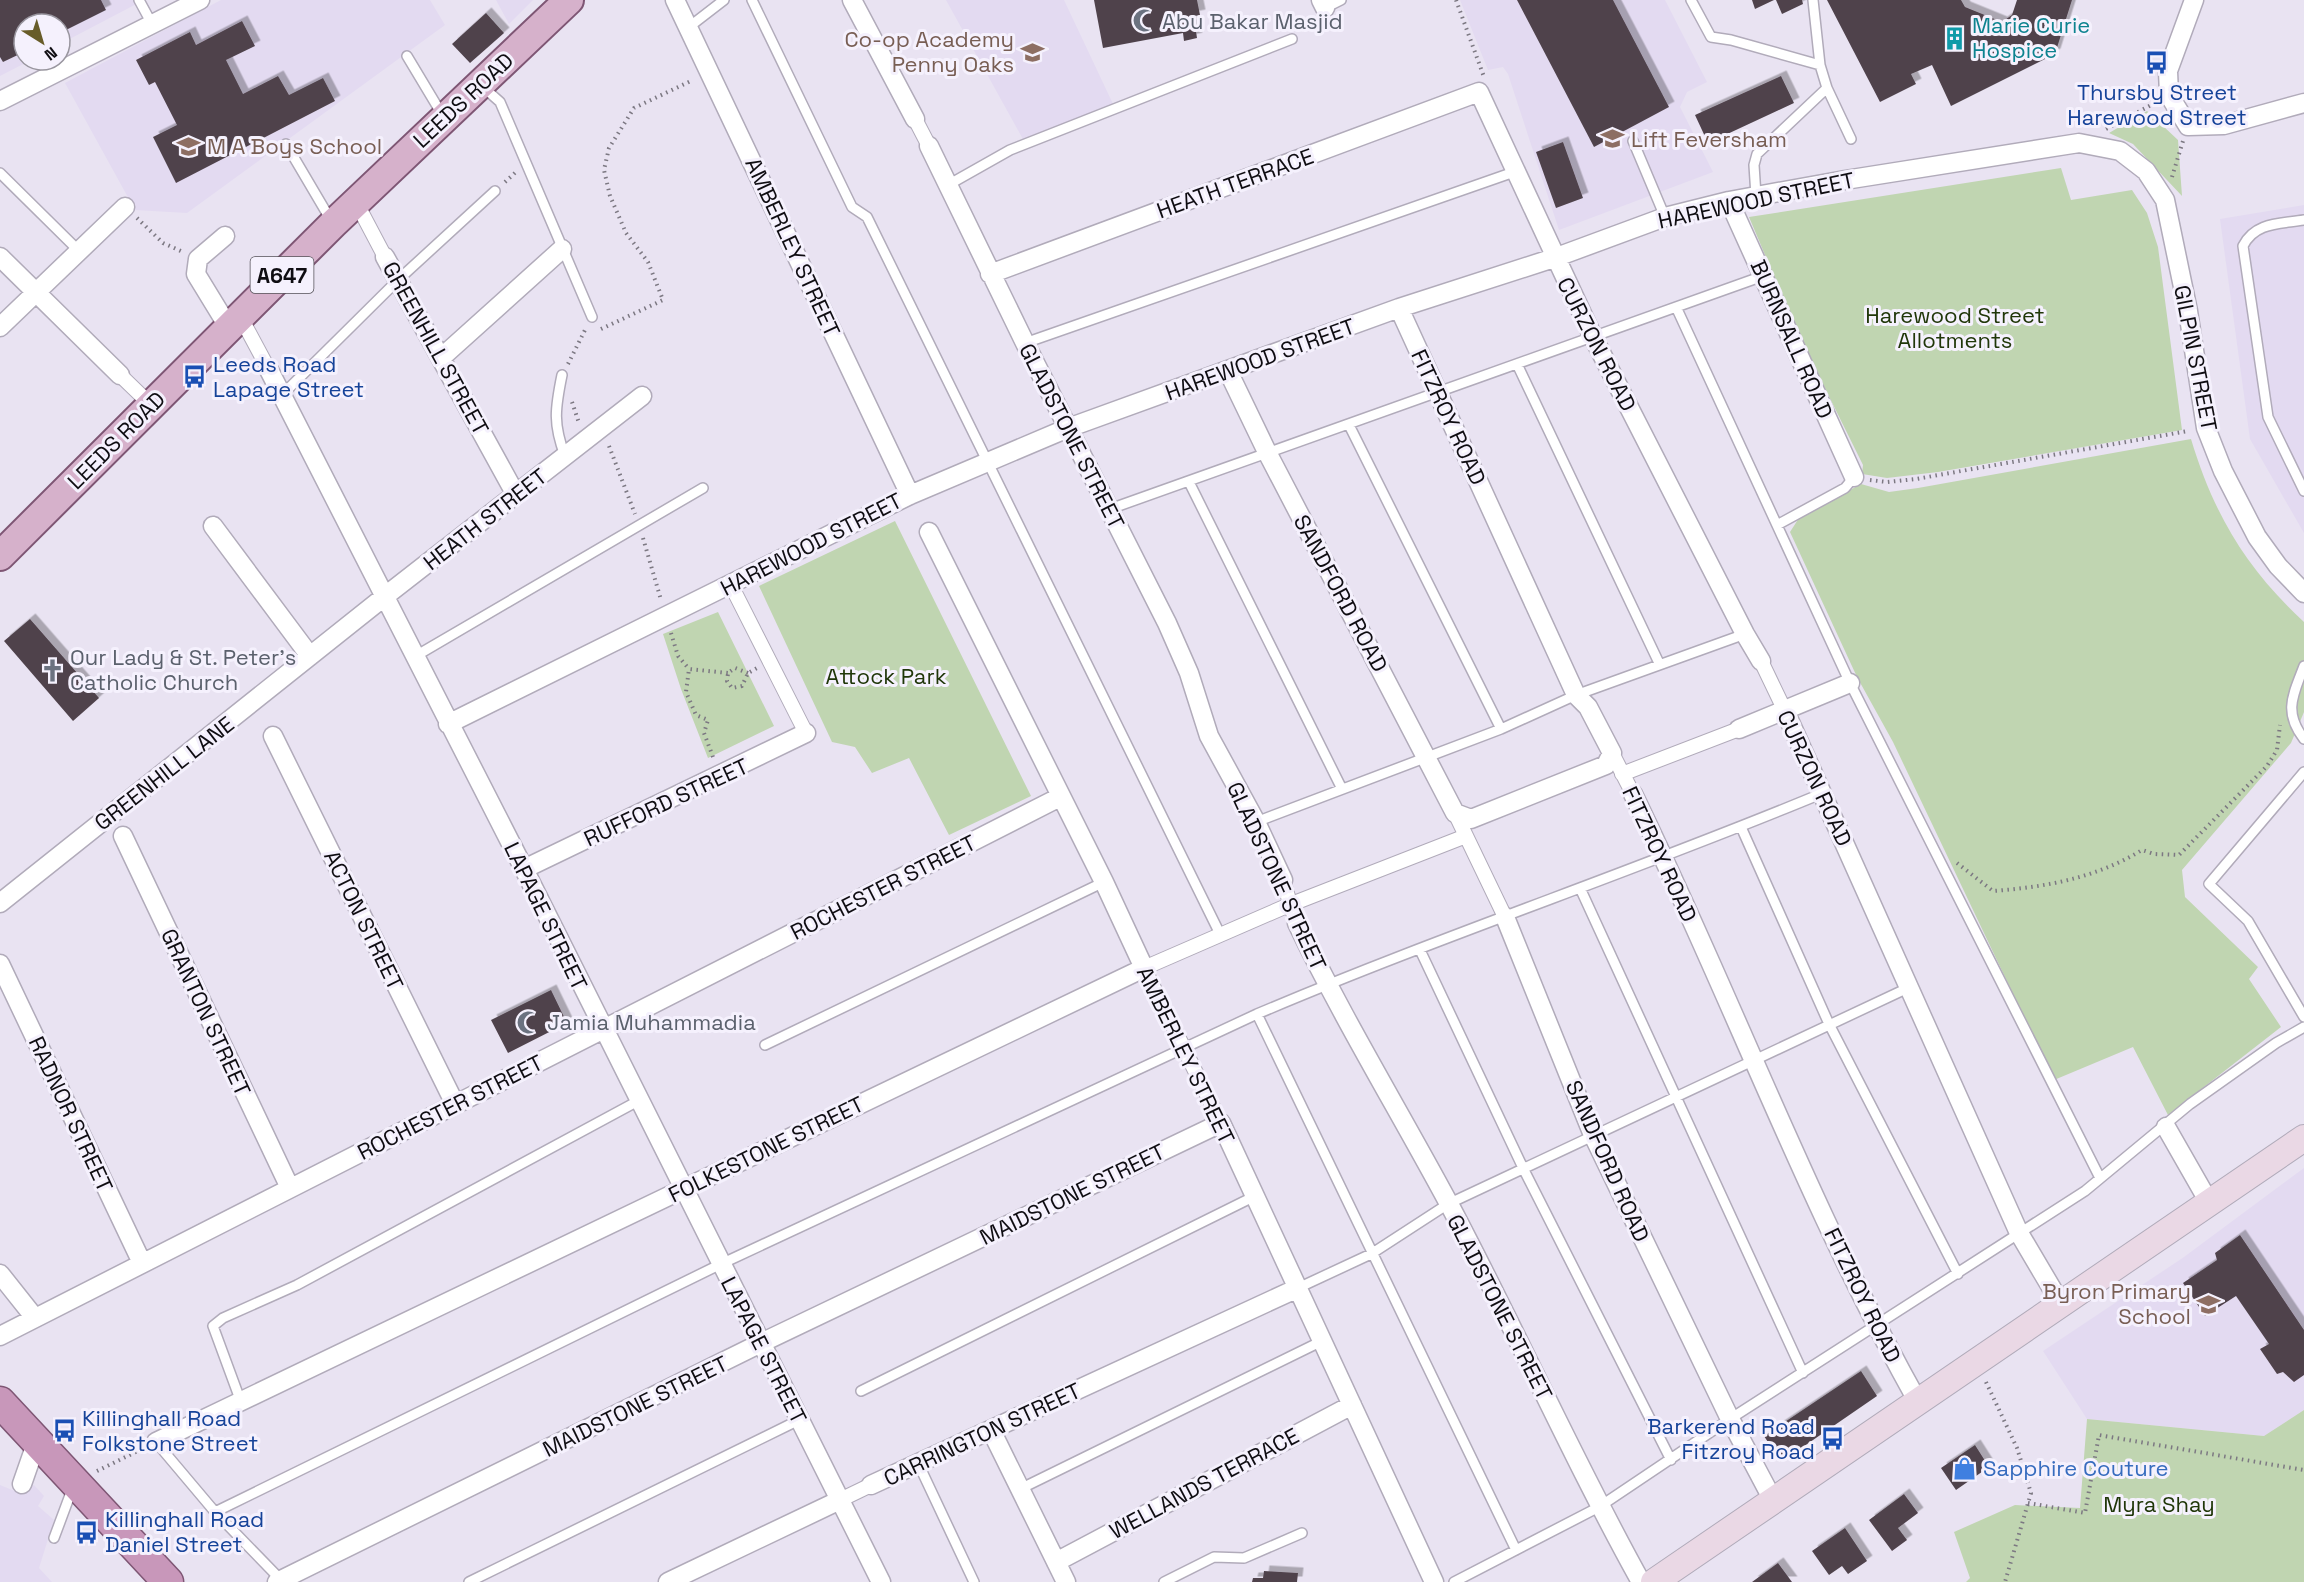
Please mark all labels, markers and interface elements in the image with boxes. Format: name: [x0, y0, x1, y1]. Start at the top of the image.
place label: Abu Bakar Masjid: [1162, 7, 1343, 35]
mosque icon: Abu Bakar Masjid: [1131, 8, 1157, 34]
place label: Marie Curie Hospice: [1972, 11, 2090, 64]
north arrow: [12, 12, 72, 72]
place label: Co-op Academy Penny Oaks: [844, 25, 1014, 78]
building icon: Marie Curie Hospice: [1941, 25, 1967, 51]
school or university icon: Co-op Academy Penny Oaks: [1019, 39, 1045, 65]
text: N: [40, 42, 61, 65]
street label: LEEDS ROAD: [407, 46, 519, 154]
bus stop icon: Thursby Street Harewood Street: [2144, 50, 2170, 76]
place label: Thursby Street Harewood Street: [2067, 78, 2247, 131]
place label: Lift Feversham: [1631, 125, 1787, 153]
school or university icon: Lift Feversham: [1600, 126, 1626, 152]
place label: M A Boys School: [207, 132, 382, 160]
school or university icon: M A Boys School: [176, 133, 202, 159]
street label: HEATH TERRACE: [1153, 142, 1317, 224]
street label: AMBERLEY STREET: [739, 153, 847, 341]
street label: HAREWOOD STREET: [1655, 165, 1857, 234]
street label: BURNSALL ROAD: [1744, 255, 1840, 423]
street label: GREENHILL STREET: [377, 256, 495, 440]
road number: A647: [250, 257, 314, 293]
street label: CURZON ROAD: [1551, 272, 1643, 416]
street label: GILPIN STREET: [2168, 283, 2224, 433]
park label: Harewood Street Allotments: [1865, 301, 2045, 354]
street label: HAREWOOD STREET: [1161, 312, 1359, 406]
street label: GLADSTONE STREET: [1013, 338, 1131, 534]
street label: FITZROY ROAD: [1405, 345, 1493, 489]
place label: Leeds Road Lapage Street: [213, 350, 364, 403]
bus stop icon: Leeds Road Lapage Street: [182, 364, 208, 390]
street label: LEEDS ROAD: [61, 385, 171, 495]
street label: HEATH STREET: [418, 462, 553, 576]
street label: HAREWOOD STREET: [715, 486, 907, 602]
street label: SANDFORD ROAD: [1288, 510, 1394, 676]
place label: Our Lady & St. Peter’s Catholic Church: [70, 643, 296, 696]
church icon: Our Lady & St. Peter’s Catholic Church: [39, 657, 65, 683]
park label: Attock Park: [825, 662, 947, 690]
street label: CURZON ROAD: [1771, 706, 1859, 850]
street label: GREENHILL LANE: [89, 710, 239, 836]
street label: RUFFORD STREET: [579, 752, 753, 852]
street label: GLADSTONE STREET: [1221, 777, 1333, 975]
street label: FITZROY ROAD: [1616, 782, 1704, 926]
street label: ROCHESTER STREET: [786, 828, 981, 946]
street label: LAPAGE STREET: [498, 837, 594, 995]
street label: ACTON STREET: [318, 846, 410, 994]
street label: GRANTON STREET: [155, 924, 257, 1100]
street label: AMBERLEY STREET: [1131, 962, 1241, 1148]
place label: Jamia Muhammadia: [547, 1008, 756, 1036]
mosque icon: Jamia Muhammadia: [516, 1009, 542, 1035]
street label: RADNOR STREET: [23, 1032, 119, 1196]
street label: ROCHESTER STREET: [353, 1048, 548, 1166]
street label: SANDFORD ROAD: [1560, 1076, 1656, 1246]
street label: FOLKESTONE STREET: [664, 1089, 868, 1209]
street label: MAIDSTONE STREET: [975, 1137, 1169, 1251]
street label: GLADSTONE STREET: [1441, 1209, 1559, 1405]
street label: FITZROY ROAD: [1818, 1223, 1908, 1367]
street label: LAPAGE STREET: [715, 1272, 813, 1428]
place label: Byron Primary School: [2042, 1277, 2191, 1330]
school or university icon: Byron Primary School: [2196, 1291, 2222, 1317]
street label: MAIDSTONE STREET: [538, 1349, 732, 1463]
street label: CARRINGTON STREET: [879, 1376, 1085, 1492]
place label: Killinghall Road Folkstone Street: [82, 1404, 258, 1457]
place label: Barkerend Road Fitzroy Road: [1647, 1412, 1815, 1465]
bus stop icon: Killinghall Road Folkstone Street: [51, 1418, 77, 1444]
street label: WELLANDS TERRACE: [1104, 1421, 1304, 1545]
bus stop icon: Barkerend Road Fitzroy Road: [1820, 1426, 1846, 1452]
place label: Sapphire Couture: [1983, 1454, 2169, 1482]
shop icon: Sapphire Couture: [1952, 1455, 1978, 1481]
park label: Myra Shay: [2103, 1490, 2215, 1518]
place label: Killinghall Road Daniel Street: [105, 1505, 264, 1558]
bus stop icon: Killinghall Road Daniel Street: [74, 1519, 100, 1545]

